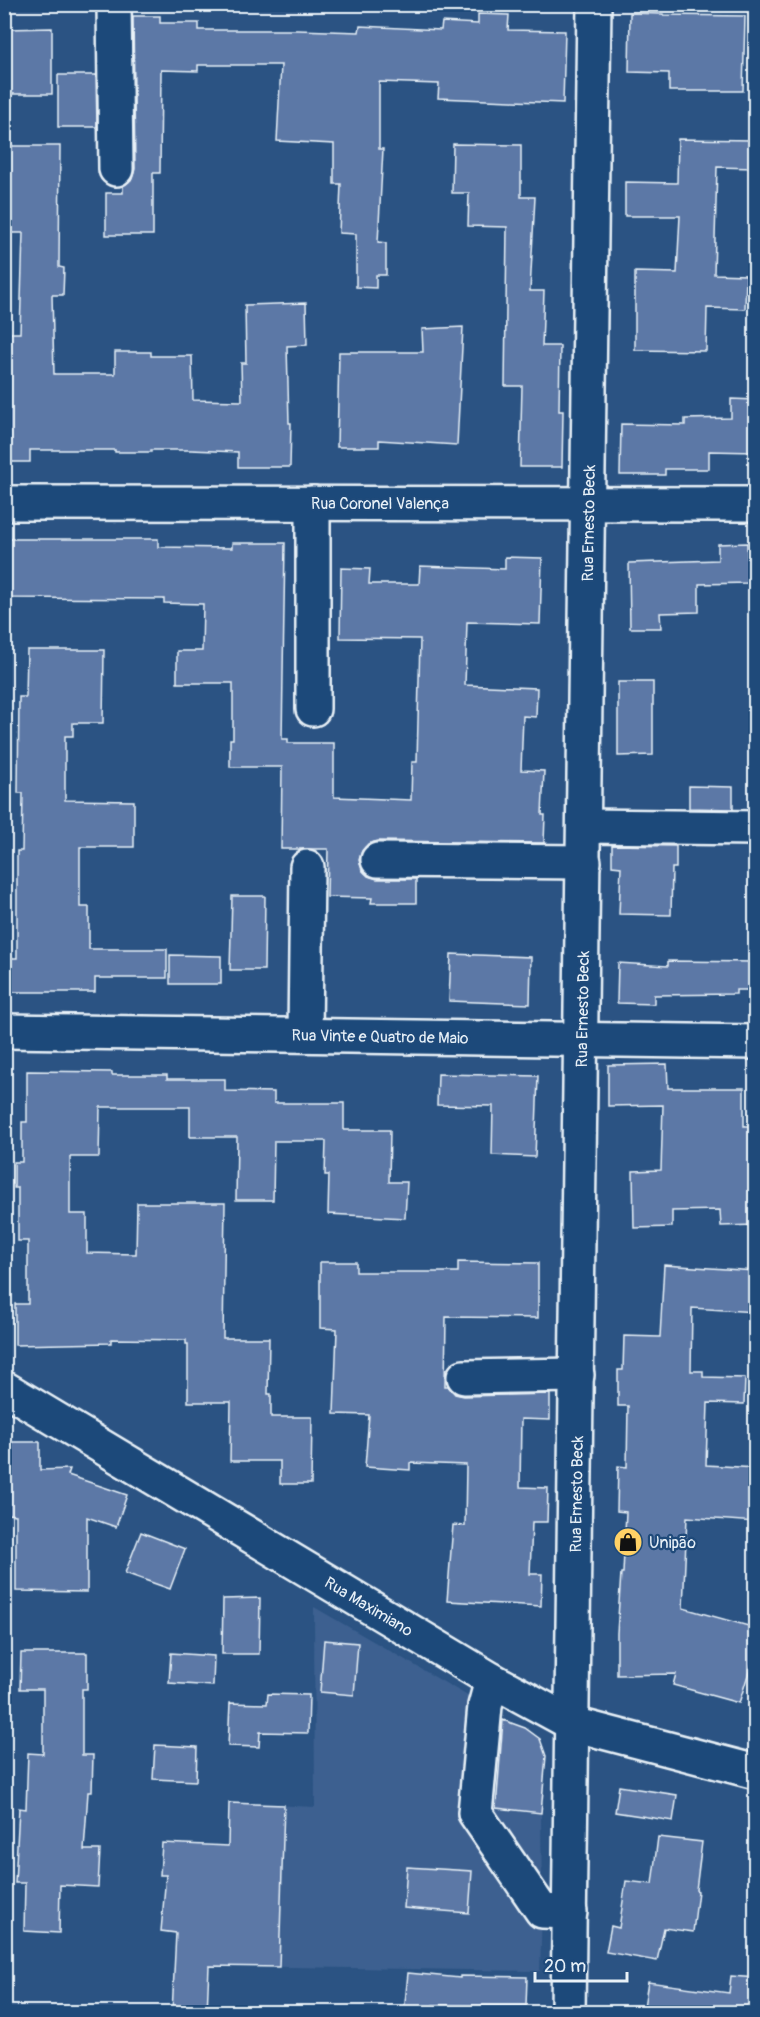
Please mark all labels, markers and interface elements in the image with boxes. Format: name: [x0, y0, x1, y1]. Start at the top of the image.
street label: Rua Ernesto Beck: [578, 464, 600, 581]
street label: Rua Coronel Valença: [311, 494, 449, 514]
street label: Rua Ernesto Beck: [572, 950, 594, 1067]
street label: Rua Vinte e Quatro de Maio: [291, 1025, 469, 1049]
street label: Rua Ernesto Beck: [566, 1435, 588, 1552]
shop icon: Unipão: [612, 1526, 644, 1558]
place label: Unipão: [649, 1533, 696, 1553]
street label: Rua Maximiano: [321, 1573, 417, 1641]
scale bar: [535, 1945, 626, 1983]
text: 20 m: [544, 1955, 586, 1978]

